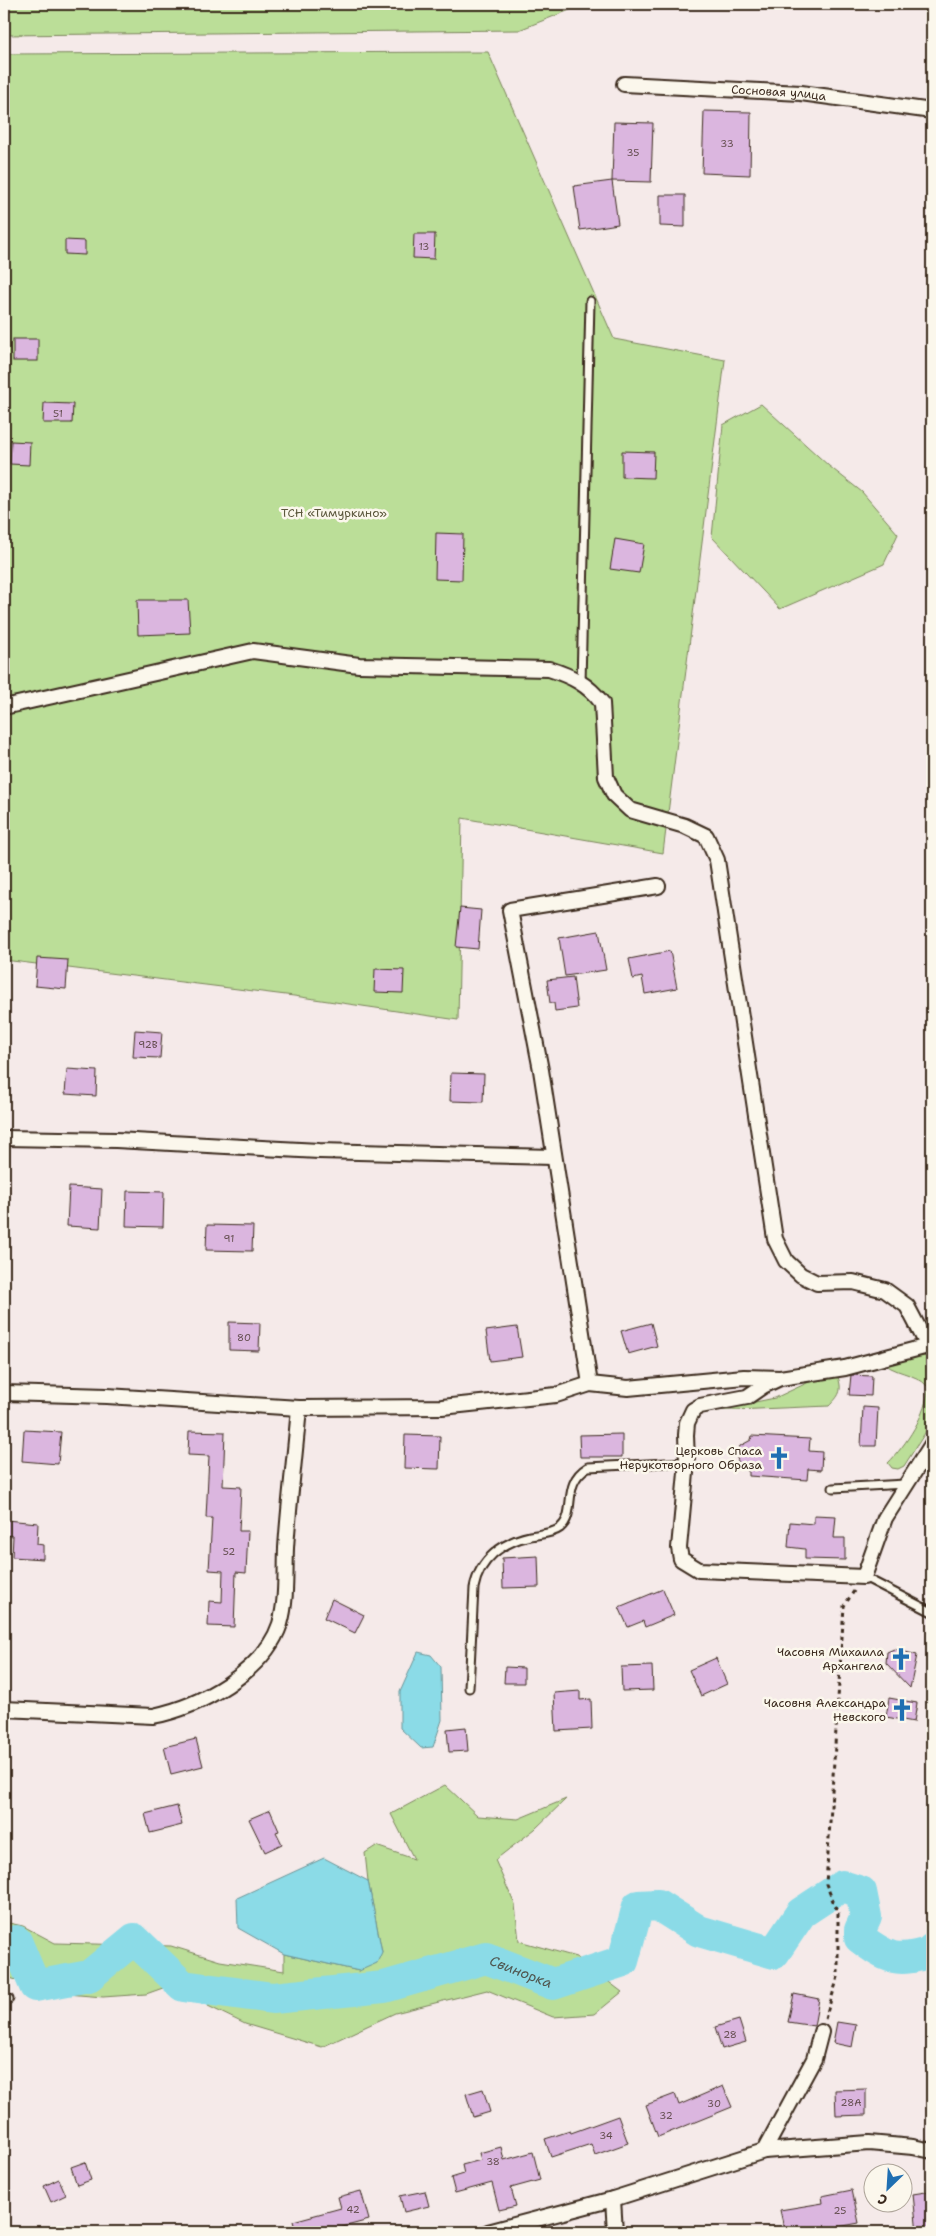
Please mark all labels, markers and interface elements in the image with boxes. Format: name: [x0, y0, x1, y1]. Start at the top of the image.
street label: Сосновая улица: [731, 81, 828, 104]
house number: 33: [720, 137, 734, 150]
house number: 35: [627, 146, 639, 159]
house number: 13: [419, 240, 429, 253]
house number: 51: [53, 407, 63, 420]
park label: ТСН «Тимуркино»: [281, 505, 387, 521]
house number: 92В: [138, 1038, 158, 1051]
house number: 91: [224, 1232, 234, 1245]
house number: 80: [237, 1331, 251, 1344]
place label: Церковь Спаса Нерукотворного Образа: [619, 1443, 763, 1473]
church icon: Церковь Спаса Нерукотворного Образа: [766, 1445, 792, 1471]
house number: 52: [223, 1545, 235, 1558]
place label: Часовня Михаила Архангела: [777, 1644, 885, 1674]
church icon: Часовня Михаила Архангела: [888, 1646, 914, 1672]
place label: Часовня Александра Невского: [764, 1695, 887, 1725]
church icon: Часовня Александра Невского: [889, 1697, 915, 1723]
water label: Свинорка: [487, 1951, 555, 1992]
house number: 28: [723, 2028, 737, 2041]
house number: 28А: [841, 2096, 861, 2109]
house number: 30: [707, 2097, 721, 2110]
house number: 32: [659, 2109, 673, 2122]
house number: 34: [599, 2129, 613, 2142]
house number: 38: [486, 2155, 500, 2168]
north arrow: [864, 2164, 914, 2214]
text: С: [875, 2190, 890, 2210]
house number: 42: [346, 2203, 360, 2216]
house number: 25: [834, 2204, 846, 2217]

